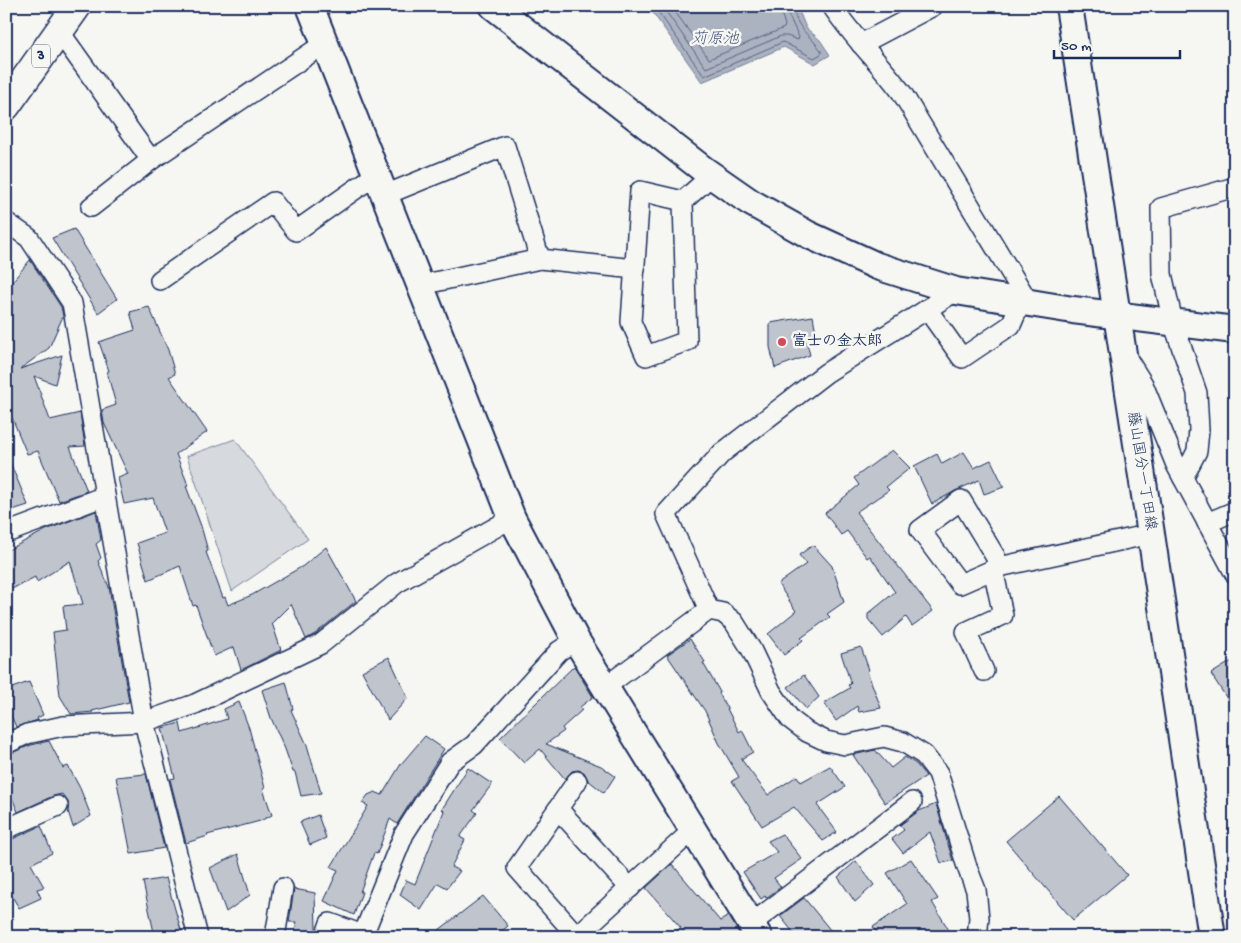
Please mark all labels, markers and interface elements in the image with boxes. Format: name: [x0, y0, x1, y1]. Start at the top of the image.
scale bar: [1054, 28, 1180, 60]
water label: 苅原池: [691, 30, 740, 50]
text: 50 m: [1061, 38, 1092, 56]
road number: 3: [32, 44, 50, 68]
place label: 富士の金太郎: [792, 332, 882, 351]
marker: 富士の金太郎: [776, 336, 788, 348]
street label: 藤山国分一丁田線: [1123, 410, 1160, 532]

